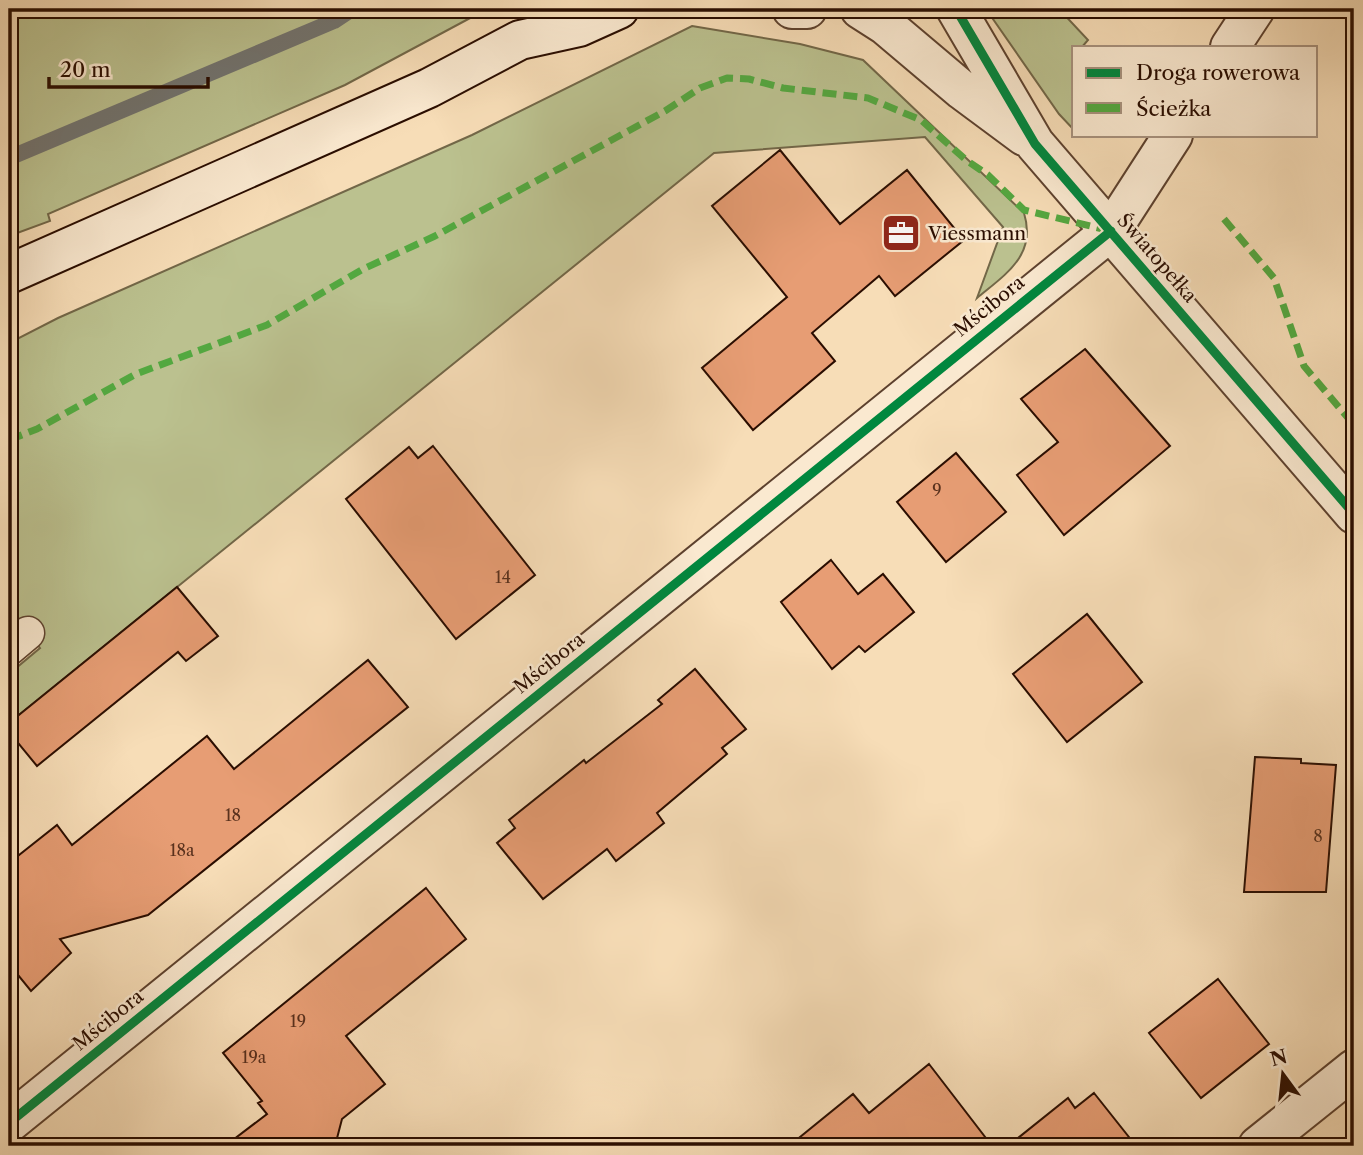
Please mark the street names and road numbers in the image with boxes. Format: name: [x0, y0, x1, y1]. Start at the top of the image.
street label: Światopełka: [1112, 209, 1202, 307]
street label: Mścibora: [949, 271, 1029, 341]
street label: Mścibora: [509, 628, 589, 698]
street label: Mścibora: [68, 985, 148, 1055]

